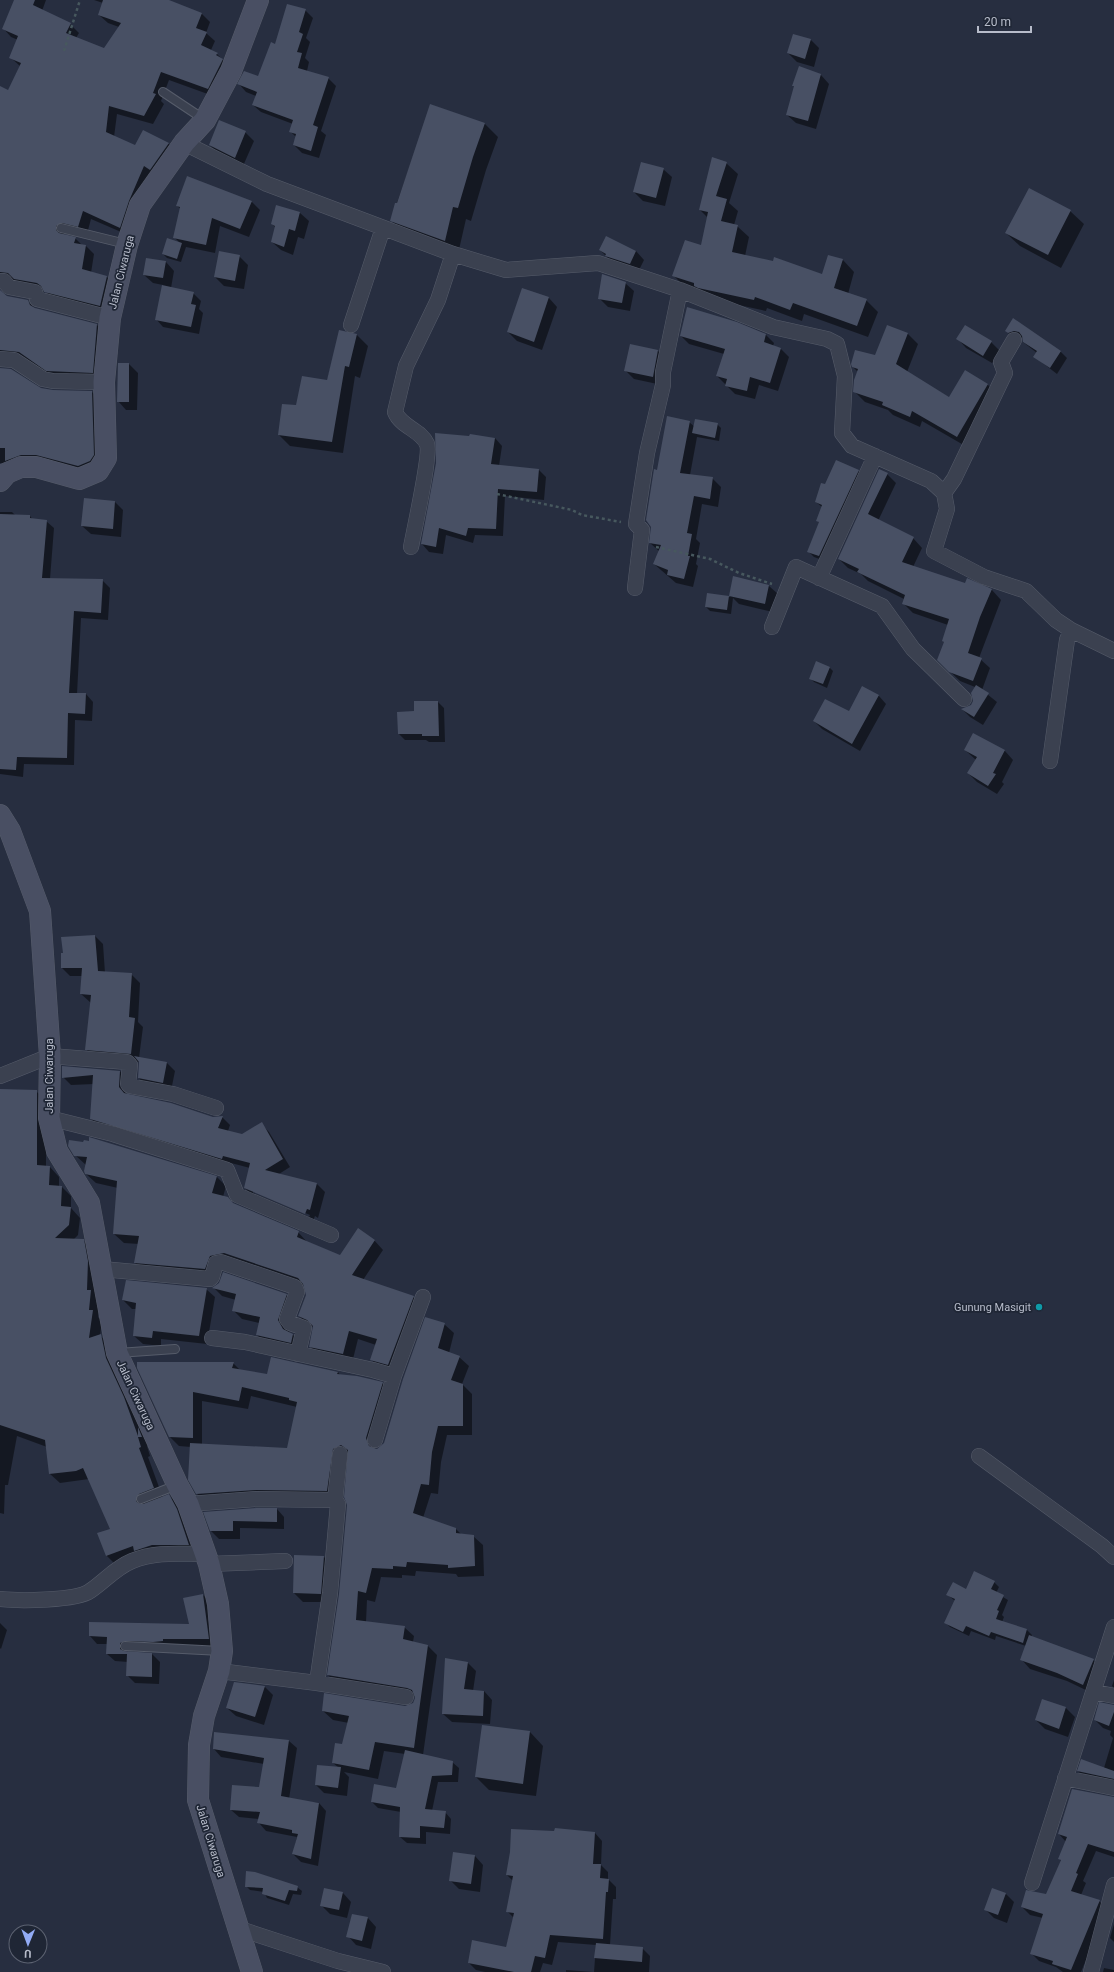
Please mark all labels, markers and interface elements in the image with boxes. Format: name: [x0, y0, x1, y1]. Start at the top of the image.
scale bar: [978, 8, 1031, 34]
text: 20 m: [984, 15, 1011, 29]
street label: Jalan Ciwaruga: [106, 234, 137, 310]
street label: Jalan Ciwaruga: [43, 1038, 56, 1114]
place label: Gunung Masigit: [954, 1301, 1031, 1314]
marker: Gunung Masigit: [1034, 1302, 1044, 1312]
street label: Jalan Ciwaruga: [114, 1358, 157, 1432]
street label: Jalan Ciwaruga: [193, 1803, 228, 1879]
north arrow: [8, 1924, 48, 1964]
text: U: [24, 1947, 32, 1960]

